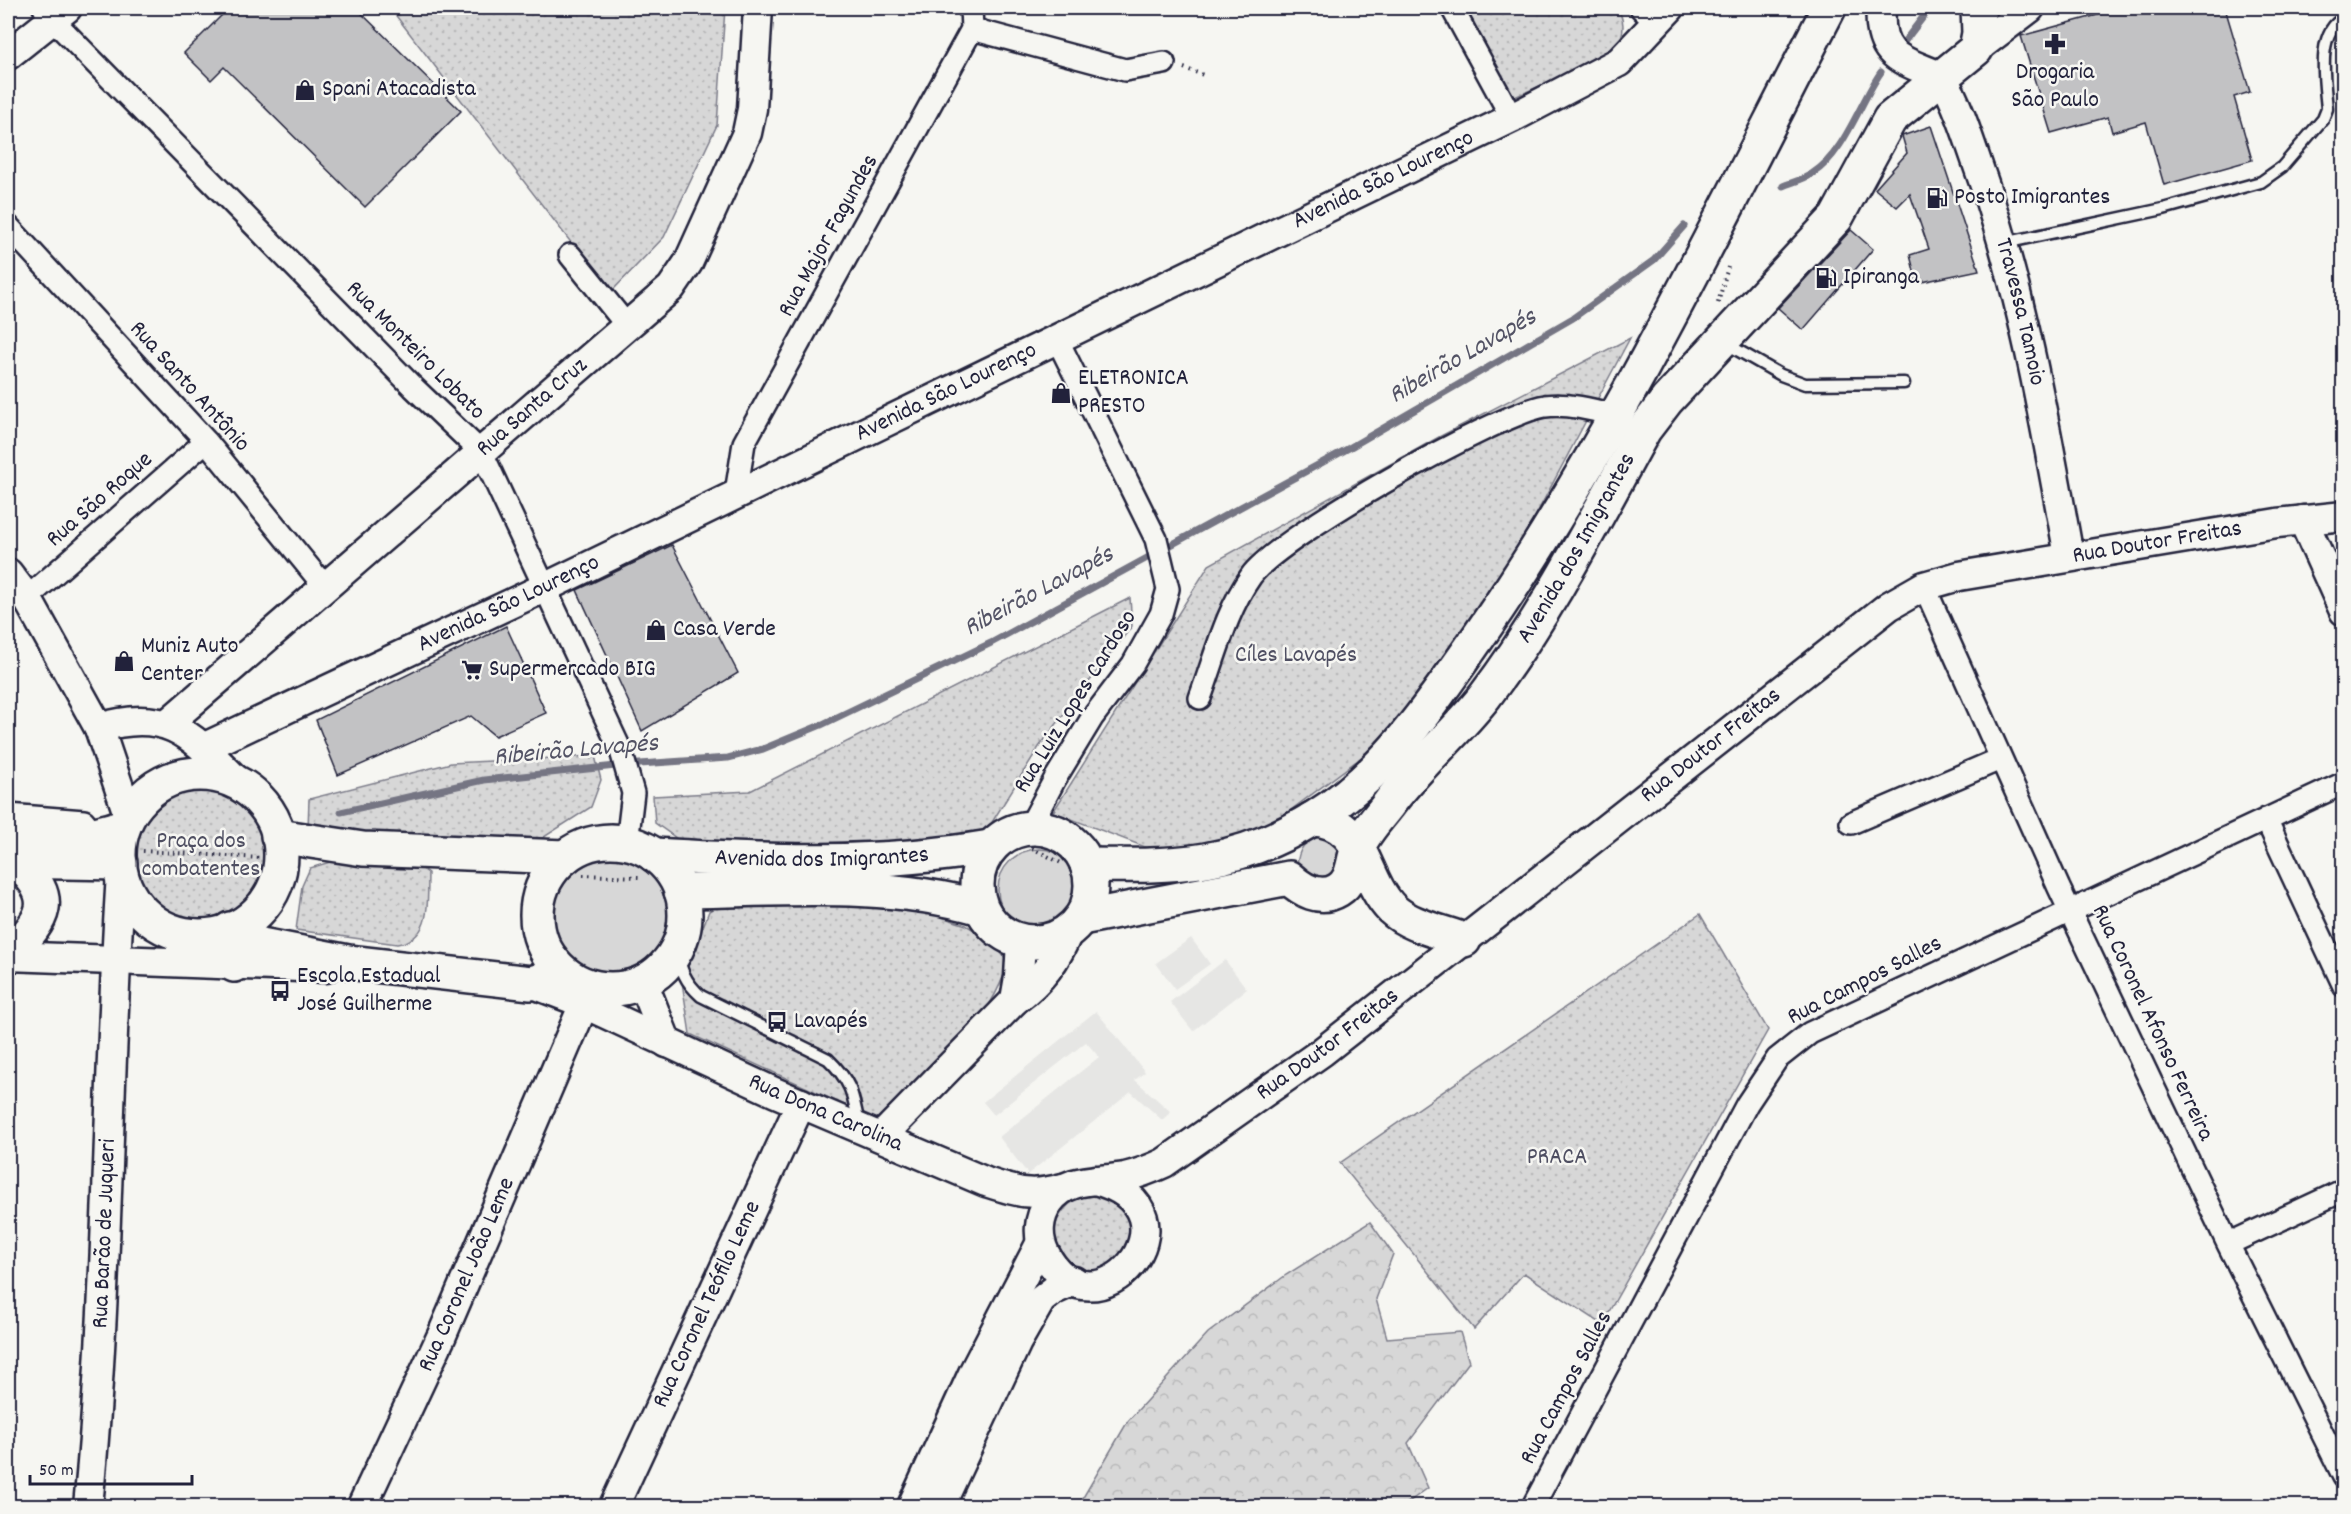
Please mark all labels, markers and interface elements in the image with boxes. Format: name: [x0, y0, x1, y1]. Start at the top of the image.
pharmacy icon: Drogaria São Paulo: [2043, 32, 2067, 56]
place label: Drogaria São Paulo: [2011, 56, 2099, 118]
place label: Spani Atacadista: [322, 73, 477, 107]
shop icon: Spani Atacadista: [293, 78, 317, 102]
street label: Avenida São Lourenço: [1287, 122, 1480, 239]
street label: Rua Major Fagundes: [770, 148, 888, 324]
place label: Posto Imigrantes: [1954, 181, 2110, 215]
fuel station icon: Posto Imigrantes: [1925, 186, 1949, 210]
street label: Travessa Tamoio: [1985, 234, 2054, 389]
place label: Ipiranga: [1843, 261, 1920, 295]
fuel station icon: Ipiranga: [1814, 266, 1838, 290]
street label: Rua Monteiro Lobato: [338, 274, 492, 428]
water label: Ribeirão Lavapés: [1382, 299, 1545, 414]
street label: Rua Santo Antônio: [121, 314, 257, 460]
street label: Avenida São Lourenço: [850, 334, 1043, 451]
street label: Rua Santa Cruz: [469, 350, 596, 466]
place label: ELETRONICA PRESTO: [1078, 362, 1189, 424]
shop icon: ELETRONICA PRESTO: [1049, 381, 1073, 405]
street label: Rua São Roque: [39, 444, 161, 556]
street label: Avenida dos Imigrantes: [1509, 447, 1645, 650]
street label: Rua Doutor Freitas: [2070, 512, 2244, 574]
water label: Ribeirão Lavapés: [957, 536, 1121, 647]
street label: Avenida São Lourenço: [412, 546, 606, 662]
street label: Rua Luiz Lopes Cardoso: [1006, 604, 1146, 800]
place label: Casa Verde: [673, 613, 776, 647]
shop icon: Casa Verde: [644, 618, 668, 642]
place label: Muniz Auto Center: [141, 630, 239, 692]
park label: Cíles Lavapés: [1235, 639, 1357, 673]
shop icon: Muniz Auto Center: [112, 649, 136, 673]
place label: Supermercado BIG: [489, 653, 656, 687]
supermarket icon: Supermercado BIG: [460, 658, 484, 682]
street label: Rua Doutor Freitas: [1633, 680, 1789, 812]
water label: Ribeirão Lavapés: [492, 725, 661, 777]
park label: Praça dos combatentes: [142, 825, 260, 887]
street label: Avenida dos Imigrantes: [714, 838, 931, 878]
street label: Rua Coronel Afonso Ferreira: [2082, 899, 2222, 1148]
street label: Rua Campos Salles: [1782, 927, 1948, 1035]
place label: Escola Estadual José Guilherme: [297, 960, 441, 1022]
bus stop icon: Escola Estadual José Guilherme: [268, 979, 292, 1003]
street label: Rua Doutor Freitas: [1250, 980, 1407, 1110]
place label: Lavapés: [794, 1005, 868, 1039]
bus stop icon: Lavapés: [765, 1010, 789, 1034]
street label: Rua Dona Carolina: [742, 1065, 908, 1162]
street label: Rua Barão de Juqueri: [84, 1138, 126, 1329]
park label: PRACA: [1527, 1141, 1587, 1175]
street label: Rua Coronel João Leme: [410, 1172, 525, 1378]
street label: Rua Coronel Teófilo Leme: [645, 1195, 770, 1414]
street label: Rua Campos Salles: [1512, 1305, 1622, 1471]
scale bar: [30, 1448, 192, 1486]
text: 50 m: [39, 1459, 74, 1484]

